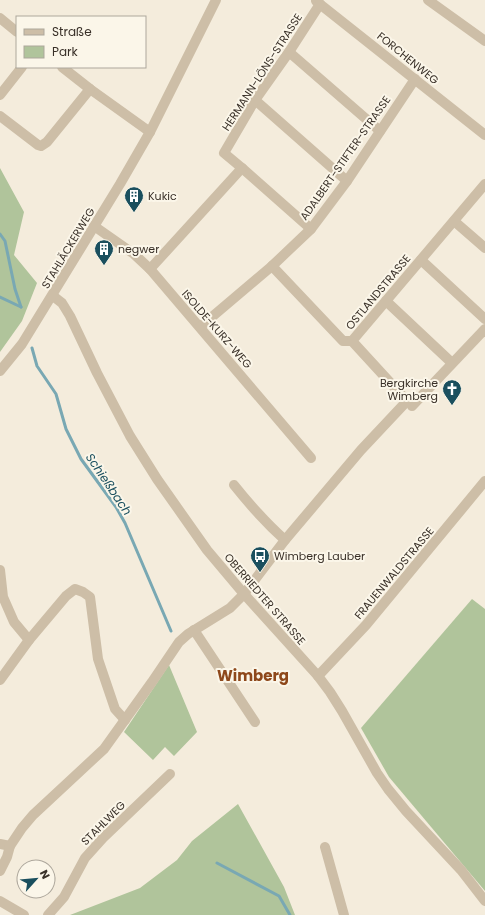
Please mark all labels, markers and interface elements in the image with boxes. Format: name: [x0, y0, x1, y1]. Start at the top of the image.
street label: HERMANN-LÖNS-STRASSE: [218, 10, 306, 134]
legend: [16, 16, 146, 68]
text: Straße: [52, 23, 92, 40]
street label: FORCHENWEG: [374, 28, 443, 88]
text: Park: [52, 43, 79, 60]
street label: ADALBERT-STIFTER-STRASSE: [296, 93, 394, 223]
building icon: Kukic: [123, 185, 145, 213]
place label: Kukic: [148, 188, 177, 204]
street label: STAHLÄCKERWEG: [37, 204, 99, 292]
building icon: negwer: [93, 238, 115, 266]
place label: negwer: [118, 241, 159, 257]
street label: OSTLANDSTRASSE: [342, 251, 414, 333]
street label: ISOLDE-KURZ-WEG: [178, 286, 256, 372]
place label: Bergkirche Wimberg: [380, 375, 438, 404]
church icon: Bergkirche Wimberg: [441, 378, 463, 406]
water label: Schießbach: [82, 450, 136, 518]
street label: FRAUENWALDSTRASSE: [351, 523, 437, 623]
bus stop icon: Wimberg Lauber: [249, 545, 271, 573]
place label: Wimberg Lauber: [274, 548, 365, 564]
street label: OBERRIEDTER STRASSE: [221, 550, 309, 648]
district label: Wimberg: [217, 665, 289, 686]
street label: STAHLWEG: [77, 797, 129, 849]
north arrow: [16, 859, 56, 899]
text: N: [36, 867, 54, 882]

